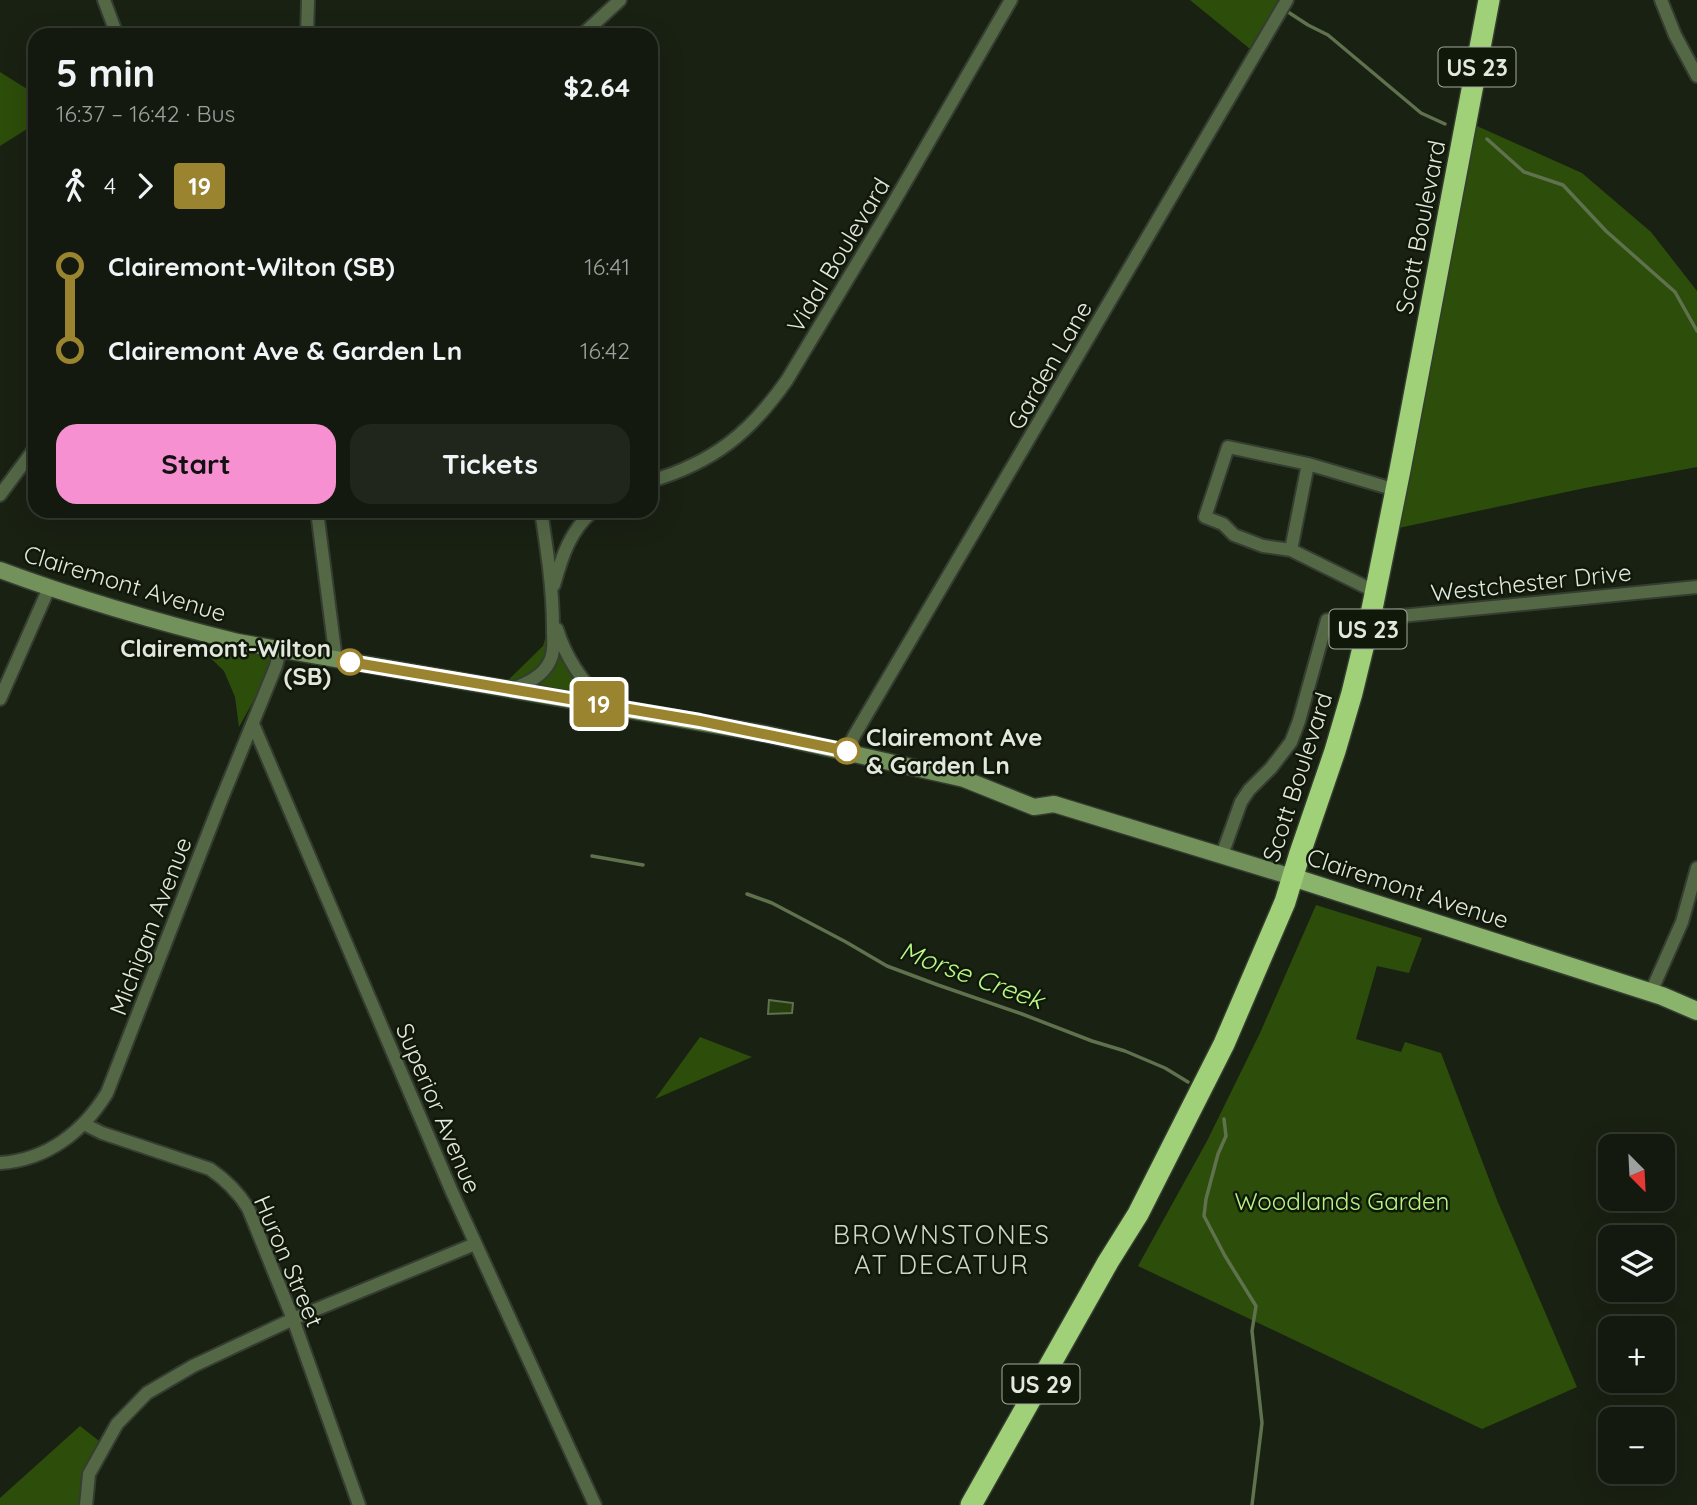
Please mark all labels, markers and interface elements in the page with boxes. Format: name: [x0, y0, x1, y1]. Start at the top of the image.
road number: US 23: [1438, 48, 1516, 86]
text: 5 min: [56, 49, 155, 97]
text: $2.64: [564, 71, 630, 104]
text: 16:37 – 16:42 · Bus: [56, 99, 235, 128]
street label: Scott Boulevard: [1388, 138, 1452, 316]
icon: walk: [56, 167, 94, 205]
icon: forward: [126, 167, 164, 205]
text: 4: [104, 171, 116, 200]
text: 19: [188, 171, 211, 201]
street label: Vidal Boulevard: [780, 172, 896, 338]
text: Clairemont-Wilton (SB): [108, 250, 395, 283]
text: 16:41: [584, 252, 630, 281]
street label: Garden Lane: [1000, 295, 1098, 435]
text: Clairemont Ave & Garden Ln: [108, 334, 462, 367]
text: 16:42: [580, 336, 630, 365]
button: Start: [56, 424, 336, 504]
button: Tickets: [350, 424, 630, 504]
street label: Clairemont Avenue: [20, 538, 230, 628]
street label: Westchester Drive: [1429, 557, 1633, 607]
road number: US 23: [1330, 610, 1406, 649]
place label: Clairemont-Wilton (SB): [120, 633, 331, 691]
marker: Clairemont-Wilton (SB): [337, 649, 363, 675]
line badge: 19: [568, 681, 630, 727]
text: 19: [588, 689, 610, 719]
street label: Scott Boulevard: [1256, 689, 1338, 865]
place label: Clairemont Ave & Garden Ln: [866, 722, 1042, 780]
marker: Clairemont Ave & Garden Ln: [834, 738, 860, 764]
street label: Michigan Avenue: [102, 833, 198, 1019]
street label: Clairemont Avenue: [1303, 841, 1513, 935]
water label: Morse Creek: [895, 934, 1051, 1017]
street label: Superior Avenue: [390, 1018, 488, 1198]
north arrow: [1598, 1134, 1675, 1211]
map controls: [1598, 1134, 1675, 1484]
park label: Woodlands Garden: [1235, 1186, 1449, 1216]
street label: Huron Street: [248, 1191, 330, 1331]
district label: BROWNSTONES AT DECATUR: [833, 1218, 1051, 1281]
button: layers: [1598, 1225, 1675, 1302]
button: +: [1598, 1316, 1675, 1393]
road number: US 29: [1002, 1364, 1080, 1404]
button: −: [1598, 1407, 1675, 1484]

